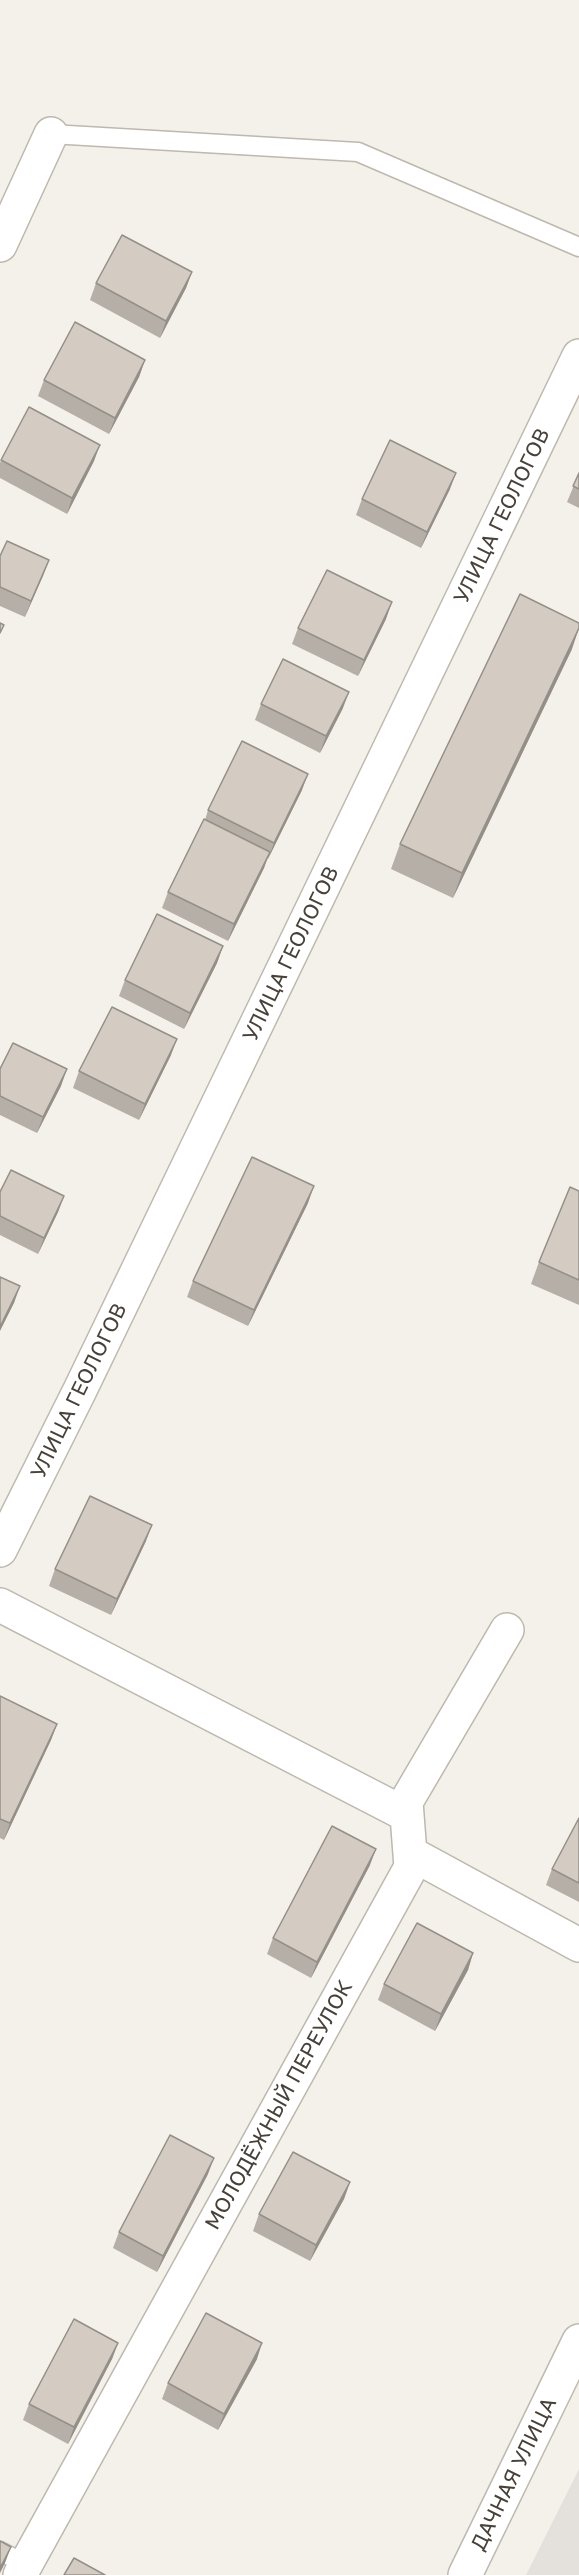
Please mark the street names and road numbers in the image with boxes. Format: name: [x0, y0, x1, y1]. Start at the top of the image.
street label: УЛИЦА ГЕОЛОГОВ: [449, 425, 555, 607]
street label: УЛИЦА ГЕОЛОГОВ: [238, 863, 344, 1045]
street label: УЛИЦА ГЕОЛОГОВ: [26, 1300, 132, 1482]
street label: МОЛОДЁЖНЫЙ ПЕРЕУЛОК: [200, 1976, 358, 2234]
street label: ДАЧНАЯ УЛИЦА: [466, 2393, 562, 2555]

